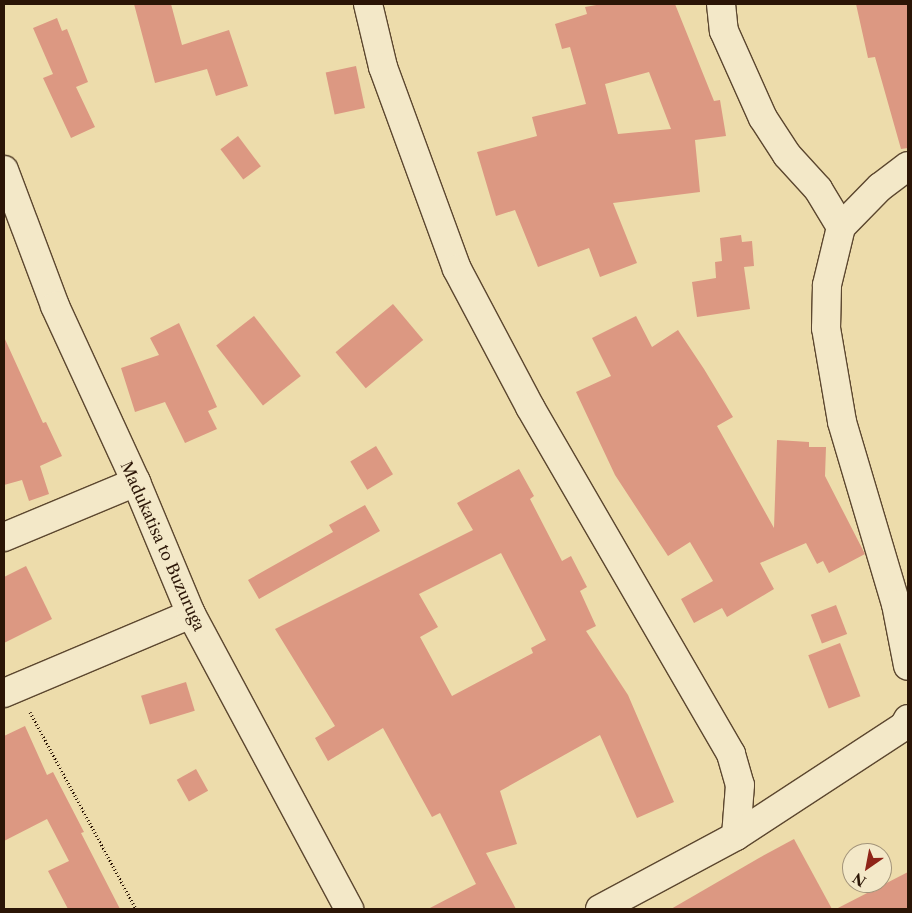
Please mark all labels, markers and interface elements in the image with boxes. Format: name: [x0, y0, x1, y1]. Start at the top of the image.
street label: Madukatisa to Buzuruga: [117, 458, 209, 634]
north arrow: [842, 843, 892, 893]
text: N: [849, 869, 869, 891]

